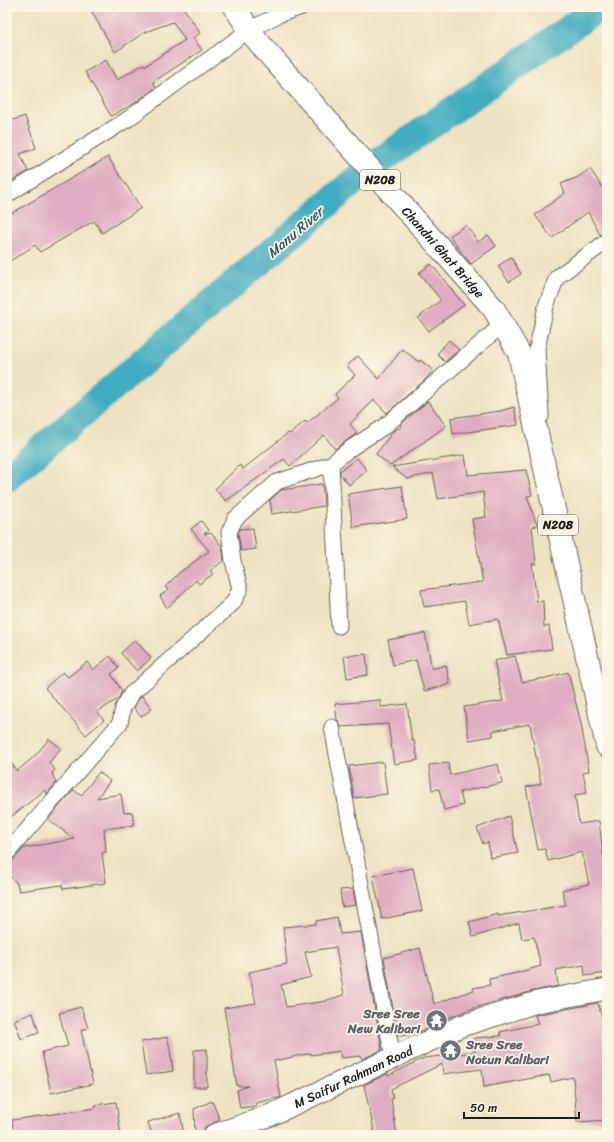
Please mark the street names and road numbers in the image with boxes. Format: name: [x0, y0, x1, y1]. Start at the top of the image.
road number: N208: [360, 170, 400, 190]
street label: Chandni Ghat Bridge: [396, 201, 491, 304]
road number: N208: [538, 515, 578, 535]
street label: M Saifur Rahman Road: [290, 1039, 418, 1115]

